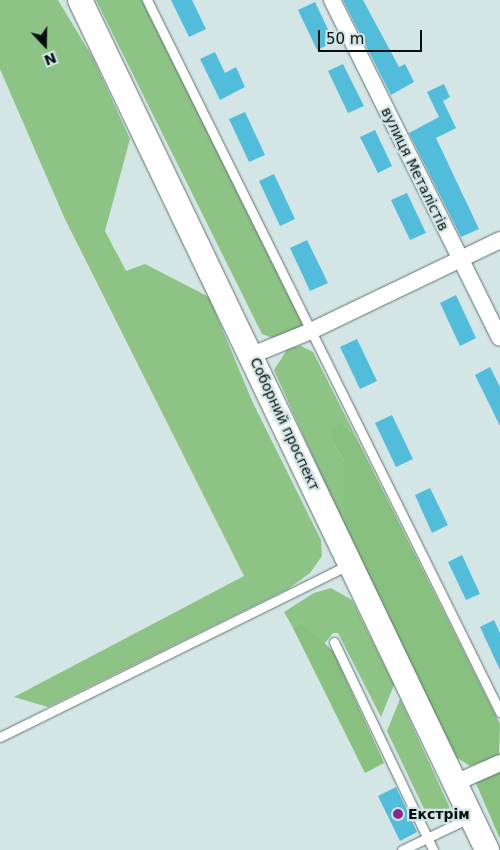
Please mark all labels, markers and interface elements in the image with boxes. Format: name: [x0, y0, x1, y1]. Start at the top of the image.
north arrow: [20, 20, 70, 70]
scale bar: [320, 20, 424, 52]
text: 50 m: [326, 30, 364, 48]
text: N: [42, 49, 59, 69]
street label: вулиця Металістів: [378, 105, 452, 233]
street label: Соборний проспект: [247, 355, 323, 493]
place label: Екстрім: [408, 806, 470, 822]
marker: Екстрім: [392, 808, 404, 820]

